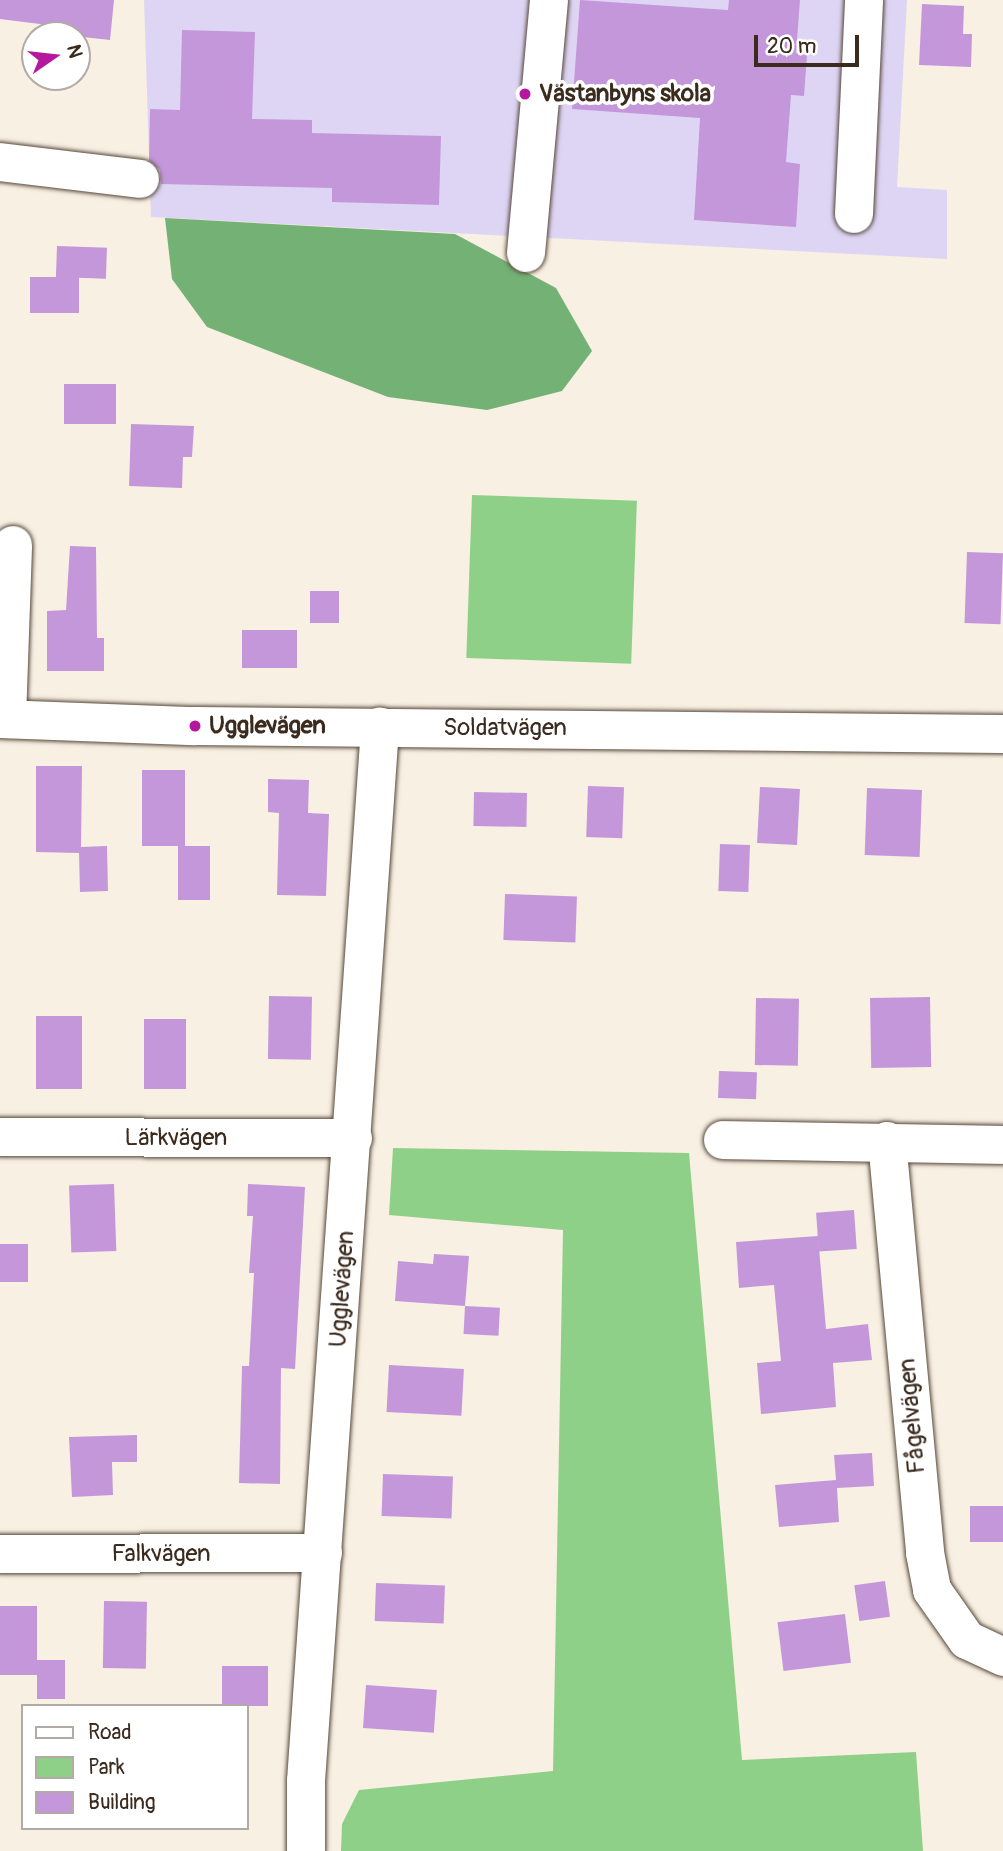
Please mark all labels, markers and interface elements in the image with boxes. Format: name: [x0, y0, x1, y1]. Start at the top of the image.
north arrow: [21, 21, 91, 91]
scale bar: [758, 21, 863, 65]
text: 20 m: [767, 33, 816, 60]
text: N: [61, 42, 88, 61]
place label: Västanbyns skola: [539, 80, 711, 108]
marker: Västanbyns skola: [517, 86, 533, 102]
place label: Ugglevägen: [209, 712, 326, 740]
street label: Soldatvägen: [443, 714, 567, 742]
marker: Ugglevägen: [187, 718, 203, 734]
street label: Lärkvägen: [125, 1124, 227, 1152]
street label: Ugglevägen: [324, 1230, 360, 1348]
street label: Fågelvägen: [893, 1357, 931, 1475]
street label: Falkvägen: [111, 1540, 211, 1568]
legend: [21, 1704, 248, 1830]
text: Road: [88, 1719, 132, 1746]
text: Park: [88, 1754, 125, 1781]
text: Building: [88, 1789, 155, 1816]

